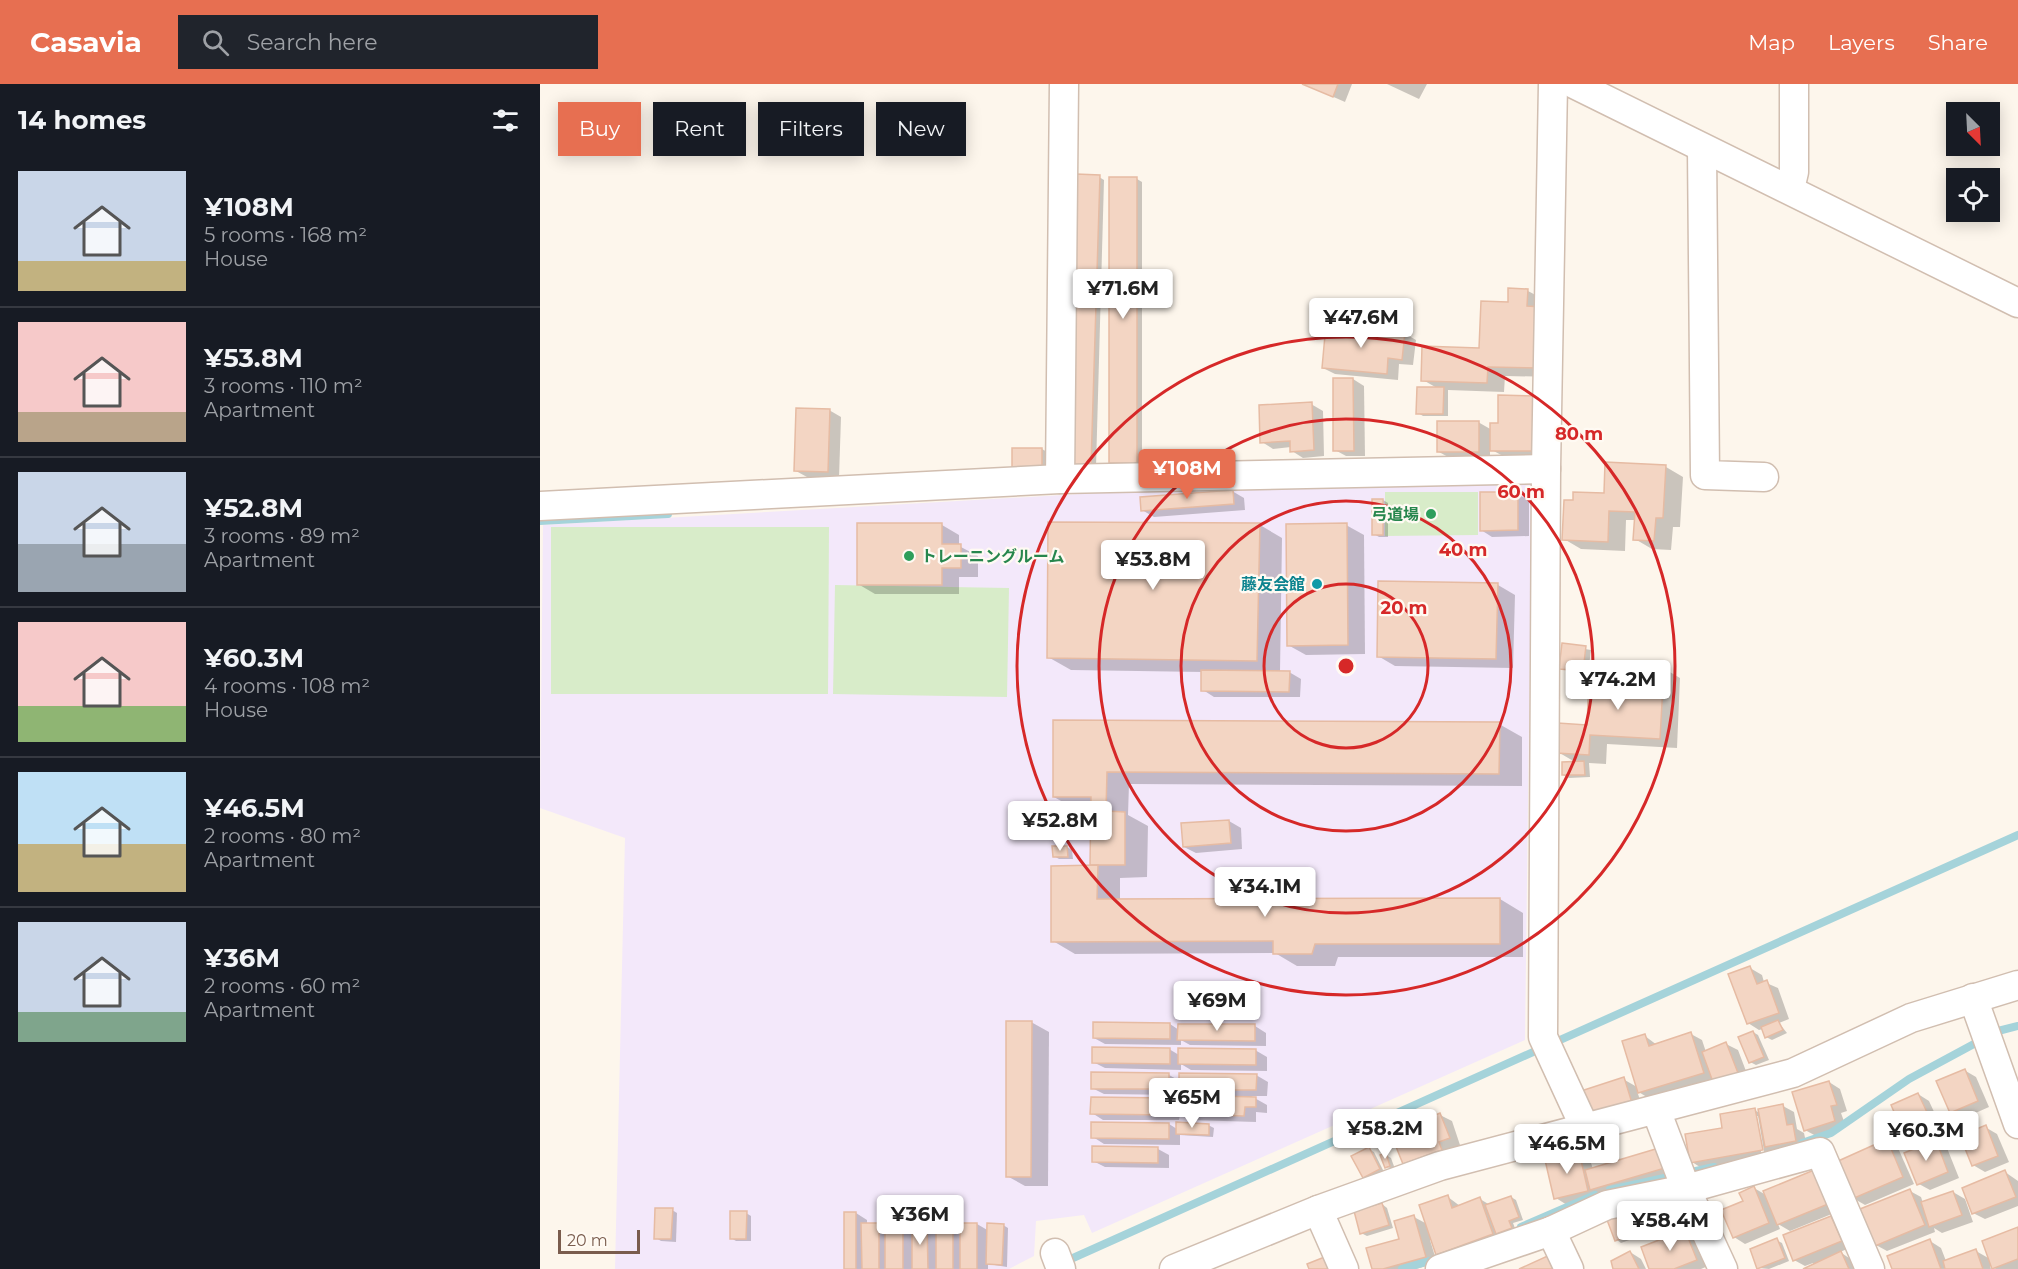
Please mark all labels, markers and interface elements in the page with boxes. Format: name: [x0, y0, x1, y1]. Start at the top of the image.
search box: [178, 15, 598, 69]
text: Casavia: [30, 25, 142, 59]
icon: search: [199, 26, 232, 59]
text: Search here: [247, 29, 378, 56]
text: Map: [1748, 30, 1795, 55]
text: Layers: [1828, 30, 1895, 55]
text: Share: [1928, 30, 1988, 55]
chip: Buy: [558, 102, 641, 156]
chip: Rent: [653, 102, 746, 156]
chip: Filters: [758, 102, 864, 156]
chip: New: [876, 102, 966, 156]
north arrow: [1946, 102, 2000, 156]
map controls: [1946, 102, 2000, 222]
text: 14 homes: [18, 104, 146, 136]
icon: filters: [489, 104, 522, 137]
button: locate: [1946, 168, 2000, 222]
text: ¥108M: [204, 191, 294, 223]
icon: home: [66, 195, 138, 267]
text: 5 rooms · 168 m²: [204, 223, 367, 247]
text: House: [204, 247, 268, 271]
pin: ¥71.6M: [1074, 269, 1172, 320]
text: ¥71.6M: [1087, 276, 1159, 300]
pin: ¥47.6M: [1312, 298, 1410, 349]
text: ¥47.6M: [1323, 305, 1399, 329]
text: ¥53.8M: [204, 342, 303, 374]
icon: home: [66, 346, 138, 418]
text: 3 rooms · 110 m²: [204, 374, 363, 398]
text: Apartment: [204, 398, 315, 422]
text: 80 m: [1555, 423, 1603, 445]
pin: ¥108M: [1145, 449, 1229, 500]
text: ¥108M: [1152, 456, 1222, 480]
text: 60 m: [1497, 481, 1545, 503]
text: ¥52.8M: [204, 492, 303, 524]
icon: home: [66, 496, 138, 568]
place label: 弓道場: [1371, 505, 1419, 524]
marker: 弓道場: [1424, 507, 1438, 521]
text: 3 rooms · 89 m²: [204, 524, 360, 548]
text: 40 m: [1439, 539, 1487, 561]
pin: ¥53.8M: [1104, 540, 1202, 591]
place label: トレーニングルーム: [921, 547, 1065, 566]
text: ¥53.8M: [1115, 547, 1191, 571]
text: Apartment: [204, 548, 315, 572]
marker: トレーニングルーム: [902, 549, 916, 563]
place label: 藤友会館: [1241, 575, 1305, 594]
marker: 藤友会館: [1310, 577, 1324, 591]
text: 20 m: [1381, 597, 1427, 619]
text: ¥60.3M: [204, 642, 304, 674]
icon: home: [66, 646, 138, 718]
centre of rings: [1336, 656, 1356, 676]
pin: ¥74.2M: [1569, 660, 1667, 711]
text: ¥74.2M: [1580, 667, 1656, 691]
text: 4 rooms · 108 m²: [204, 674, 370, 698]
text: House: [204, 698, 268, 722]
text: ¥46.5M: [204, 792, 305, 824]
icon: home: [66, 796, 138, 868]
pin: ¥52.8M: [1011, 801, 1109, 852]
text: ¥52.8M: [1022, 808, 1098, 832]
text: 2 rooms · 80 m²: [204, 824, 361, 848]
text: Apartment: [204, 848, 315, 872]
pin: ¥34.1M: [1216, 867, 1314, 918]
text: ¥34.1M: [1229, 874, 1301, 898]
text: ¥36M: [204, 942, 280, 974]
icon: home: [66, 946, 138, 1018]
text: 2 rooms · 60 m²: [204, 974, 360, 998]
pin: ¥69M: [1181, 981, 1253, 1032]
text: ¥69M: [1187, 988, 1247, 1012]
text: Apartment: [204, 998, 315, 1022]
pin: ¥65M: [1156, 1078, 1228, 1129]
text: ¥65M: [1163, 1085, 1221, 1109]
pin: ¥58.2M: [1336, 1109, 1434, 1160]
pin: ¥60.3M: [1877, 1111, 1975, 1162]
text: ¥58.2M: [1347, 1116, 1423, 1140]
text: ¥60.3M: [1888, 1118, 1964, 1142]
pin: ¥46.5M: [1518, 1124, 1616, 1175]
text: ¥46.5M: [1528, 1131, 1606, 1155]
pin: ¥36M: [884, 1195, 956, 1246]
pin: ¥58.4M: [1621, 1201, 1719, 1252]
text: ¥36M: [891, 1202, 949, 1226]
text: ¥58.4M: [1631, 1208, 1709, 1232]
scale bar: [558, 1227, 640, 1254]
text: 20 m: [567, 1231, 608, 1250]

